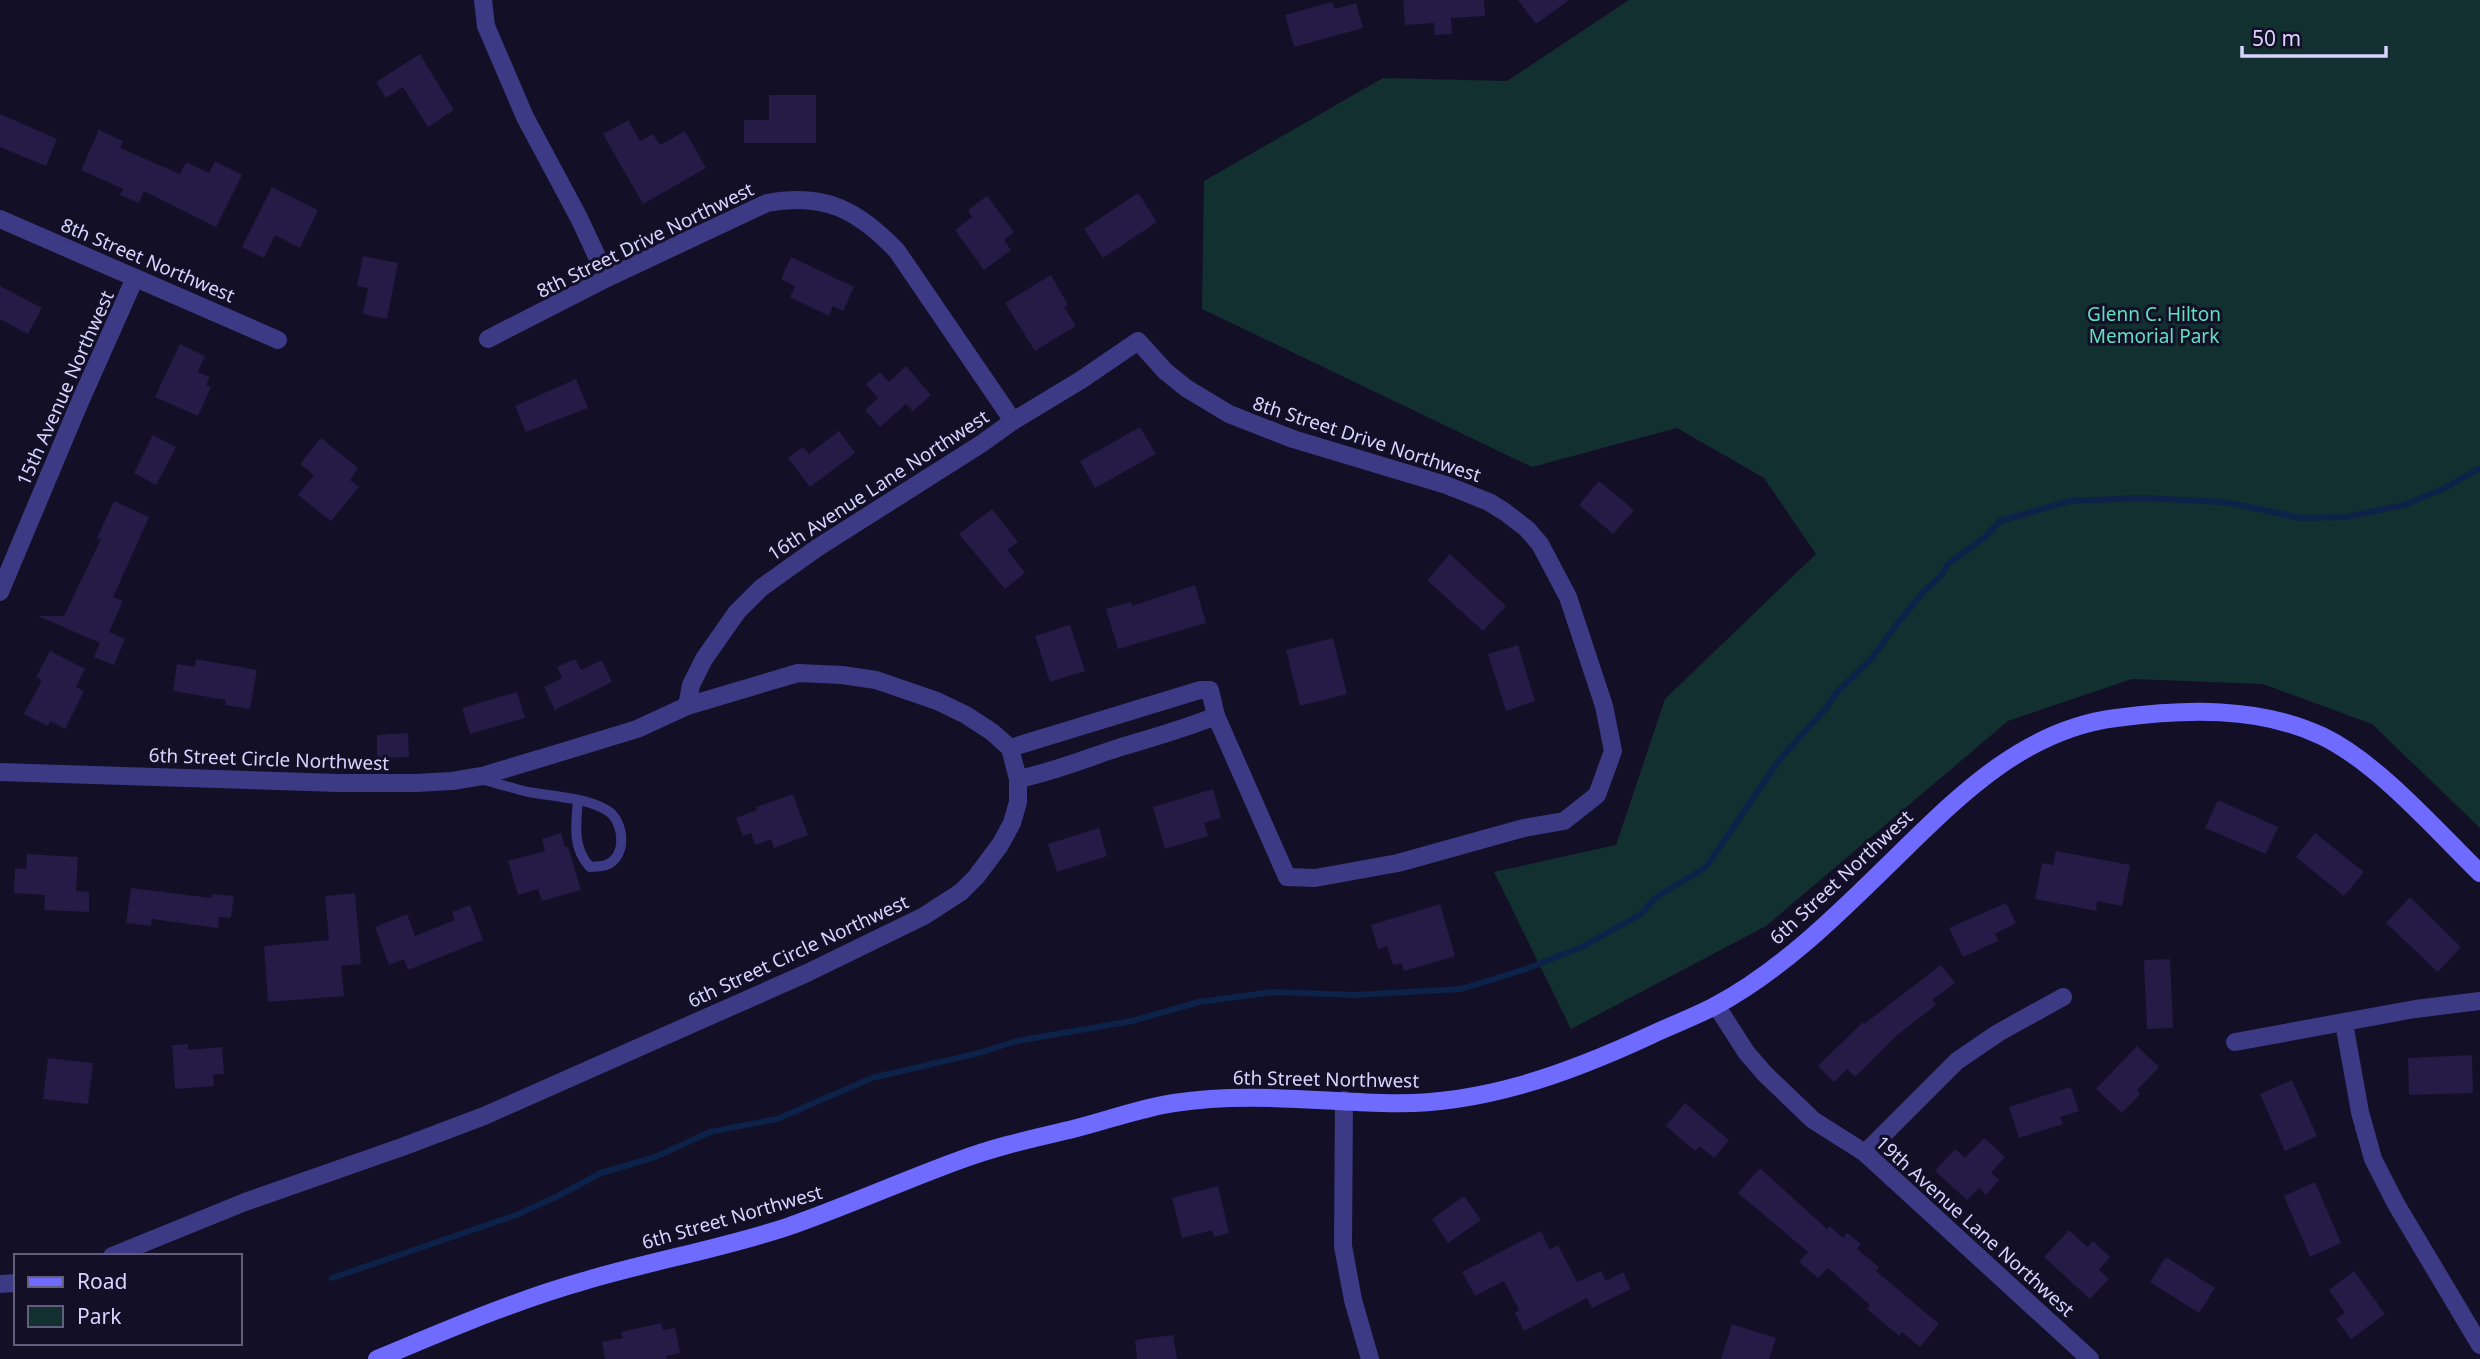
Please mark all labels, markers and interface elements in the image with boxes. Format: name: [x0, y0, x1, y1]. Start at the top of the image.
scale bar: [2242, 14, 2386, 58]
text: 50 m: [2252, 24, 2301, 52]
street label: 8th Street Drive Northwest: [532, 176, 758, 304]
street label: 8th Street Northwest: [57, 212, 239, 308]
street label: 15th Avenue Northwest: [10, 286, 120, 490]
park label: Glenn C. Hilton Memorial Park: [2087, 301, 2221, 349]
street label: 8th Street Drive Northwest: [1250, 390, 1484, 488]
street label: 16th Avenue Lane Northwest: [762, 404, 994, 566]
street label: 6th Street Circle Northwest: [148, 742, 390, 776]
street label: 6th Street Northwest: [1764, 804, 1918, 950]
street label: 6th Street Circle Northwest: [684, 888, 913, 1014]
street label: 6th Street Northwest: [1233, 1064, 1420, 1094]
street label: 19th Avenue Lane Northwest: [1870, 1130, 2080, 1322]
street label: 6th Street Northwest: [639, 1179, 825, 1255]
legend: [14, 1254, 242, 1345]
text: Road: [77, 1267, 127, 1295]
text: Park: [77, 1302, 122, 1330]

